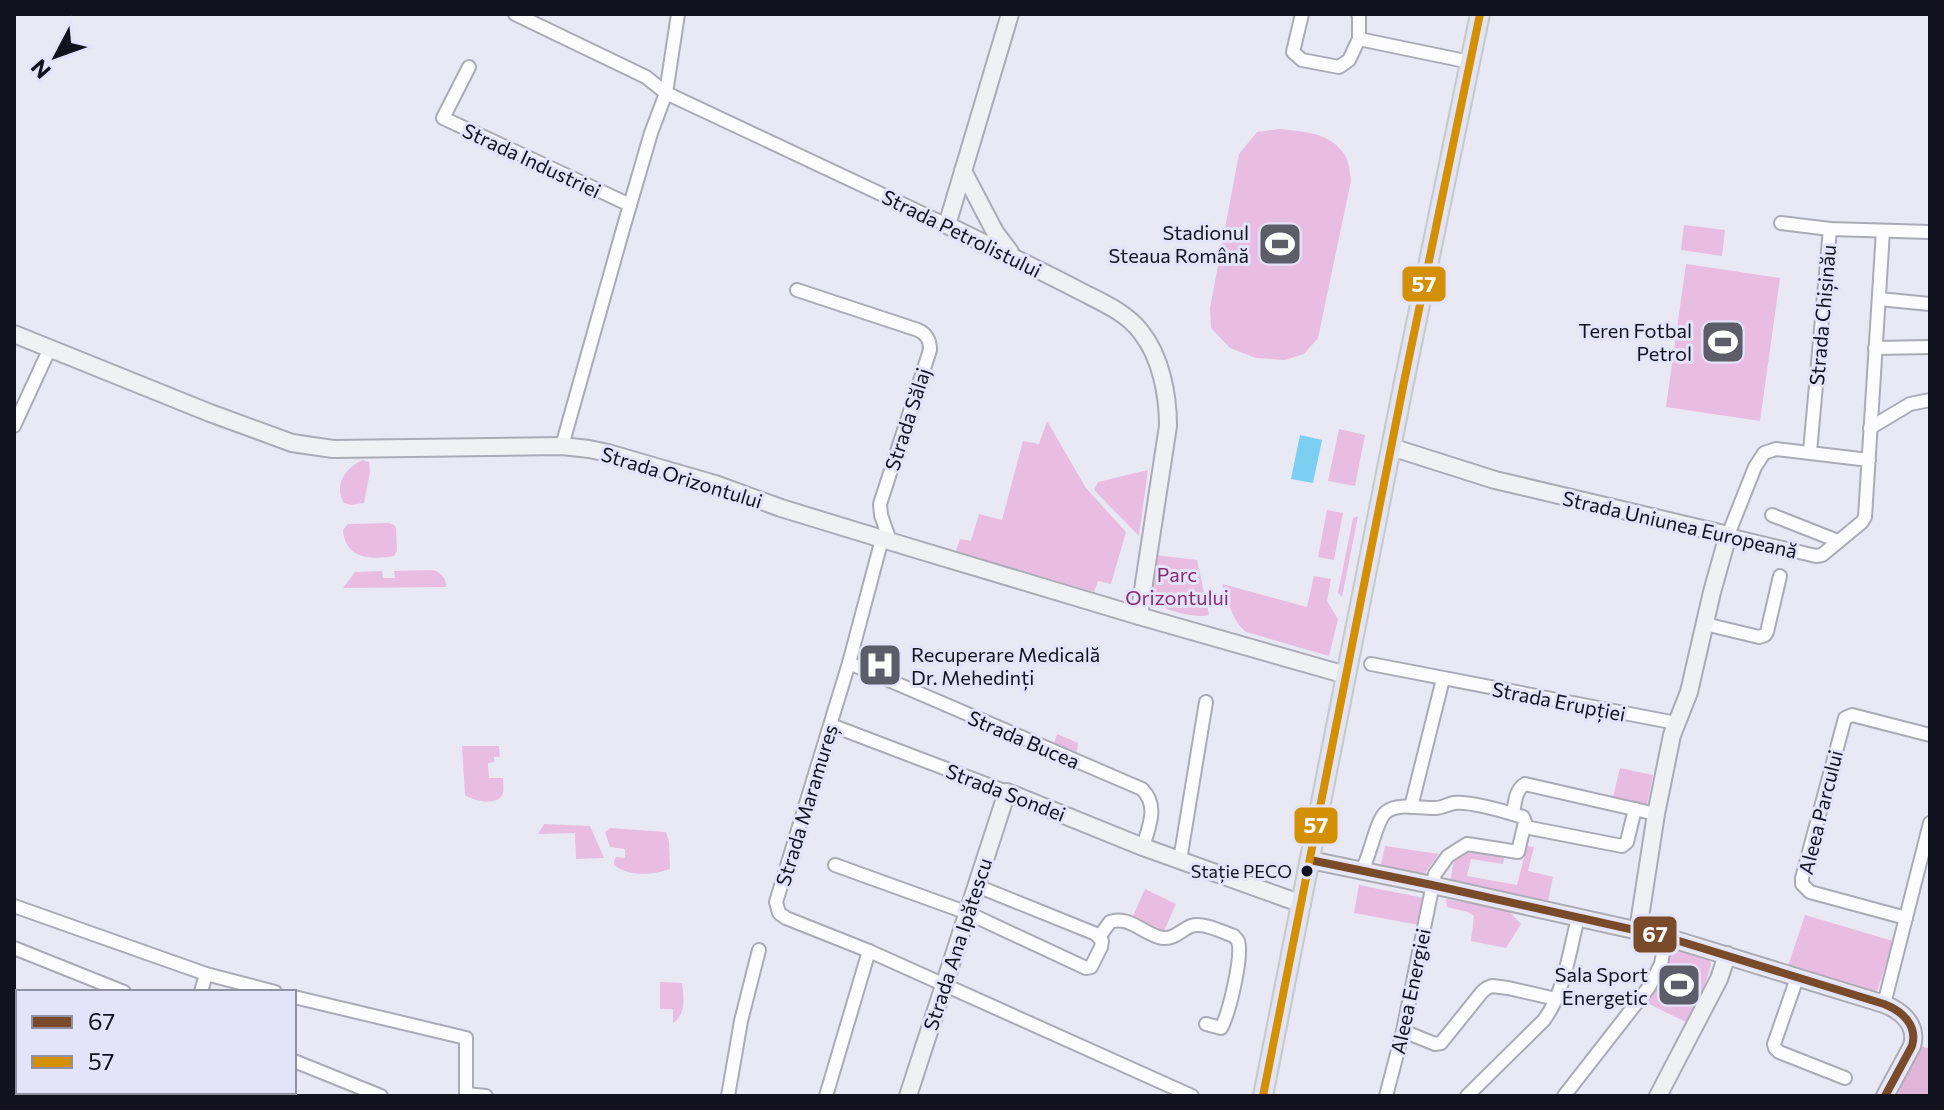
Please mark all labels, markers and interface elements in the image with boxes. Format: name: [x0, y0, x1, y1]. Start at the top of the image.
north arrow: [16, 16, 96, 96]
text: N: [25, 54, 56, 85]
street label: Strada Industriei: [459, 118, 605, 202]
street label: Strada Petrolistului: [878, 184, 1046, 282]
place label: Stadionul Steaua Română: [1109, 220, 1249, 267]
sports icon: Stadionul Steaua Română: [1256, 220, 1304, 268]
street label: Strada Chișinău: [1804, 244, 1842, 387]
line badge: 57: [1401, 265, 1447, 303]
text: 57: [1412, 270, 1436, 297]
place label: Teren Fotbal Petrol: [1578, 318, 1692, 365]
sports icon: Teren Fotbal Petrol: [1699, 318, 1747, 366]
street label: Strada Sălaj: [879, 365, 935, 473]
street label: Strada Orizontului: [598, 441, 766, 513]
street label: Strada Uniunea Europeană: [1560, 485, 1800, 563]
park label: Parc Orizontului: [1125, 562, 1229, 609]
hospital icon: Recuperare Medicală Dr. Mehedinți: [856, 641, 904, 689]
place label: Recuperare Medicală Dr. Mehedinți: [911, 642, 1100, 691]
street label: Strada Erupției: [1490, 676, 1628, 728]
street label: Strada Bucea: [965, 705, 1083, 773]
street label: Strada Maramureș: [770, 721, 844, 889]
street label: Aleea Parcului: [1793, 747, 1847, 877]
street label: Strada Sondei: [943, 758, 1069, 826]
line badge: 57: [1293, 806, 1339, 845]
text: 57: [1304, 811, 1328, 838]
street label: Strada Ana Ipătescu: [918, 855, 996, 1033]
place label: Stație PECO: [1191, 860, 1292, 883]
marker: Stație PECO: [1299, 863, 1315, 879]
line badge: 67: [1632, 915, 1678, 954]
text: 67: [1642, 920, 1668, 947]
street label: Aleea Energiei: [1385, 926, 1435, 1056]
sports icon: Sala Sport Energetic: [1655, 961, 1703, 1009]
place label: Sala Sport Energetic: [1555, 962, 1648, 1009]
legend: [16, 990, 296, 1094]
text: 67: [88, 1006, 115, 1035]
text: 57: [88, 1046, 114, 1075]

